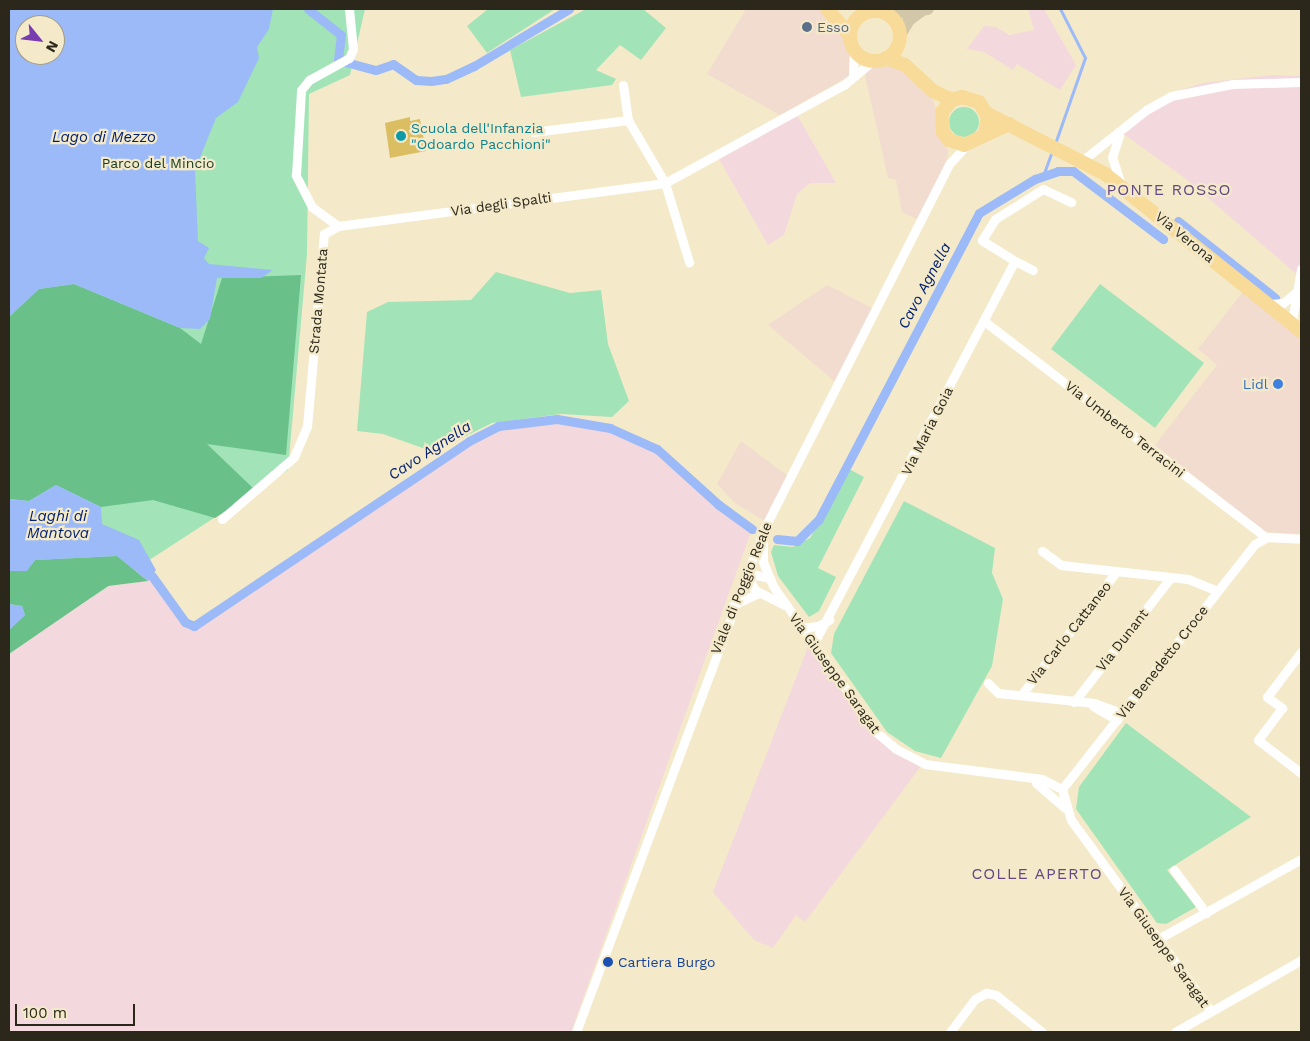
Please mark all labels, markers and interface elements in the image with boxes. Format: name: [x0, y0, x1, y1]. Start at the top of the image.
north arrow: [15, 15, 65, 65]
place label: Esso: [817, 19, 849, 35]
marker: Esso: [801, 21, 813, 33]
text: N: [43, 38, 62, 55]
place label: Scuola dell'Infanzia "Odoardo Pacchioni": [411, 120, 551, 152]
water label: Lago di Mezzo: [52, 129, 156, 147]
marker: Scuola dell'Infanzia "Odoardo Pacchioni": [395, 130, 407, 142]
park label: Parco del Mincio: [101, 155, 215, 171]
district label: PONTE ROSSO: [1105, 180, 1233, 200]
street label: Via degli Spalti: [449, 189, 553, 219]
street label: Via Verona: [1152, 208, 1218, 266]
water label: Cavo Agnella: [895, 240, 955, 332]
street label: Strada Montata: [305, 248, 331, 354]
place label: Lidl: [1243, 376, 1268, 392]
street label: Via Umberto Terracini: [1062, 377, 1188, 481]
marker: Lidl: [1272, 378, 1284, 390]
street label: Via Maria Goia: [897, 384, 957, 478]
water label: Cavo Agnella: [385, 417, 475, 485]
water label: Laghi di Mantova: [27, 507, 89, 542]
street label: Viale di Poggio Reale: [707, 519, 775, 657]
street label: Via Carlo Cattaneo: [1023, 578, 1115, 688]
street label: Via Benedetto Croce: [1112, 602, 1212, 722]
street label: Via Dunant: [1092, 605, 1152, 675]
street label: Via Giuseppe Saragat: [786, 609, 884, 737]
district label: COLLE APERTO: [970, 864, 1104, 884]
street label: Via Giuseppe Saragat: [1115, 883, 1213, 1011]
place label: Cartiera Burgo: [618, 954, 716, 970]
marker: Cartiera Burgo: [602, 956, 614, 968]
scale bar: [18, 994, 138, 1026]
text: 100 m: [23, 1004, 67, 1022]

